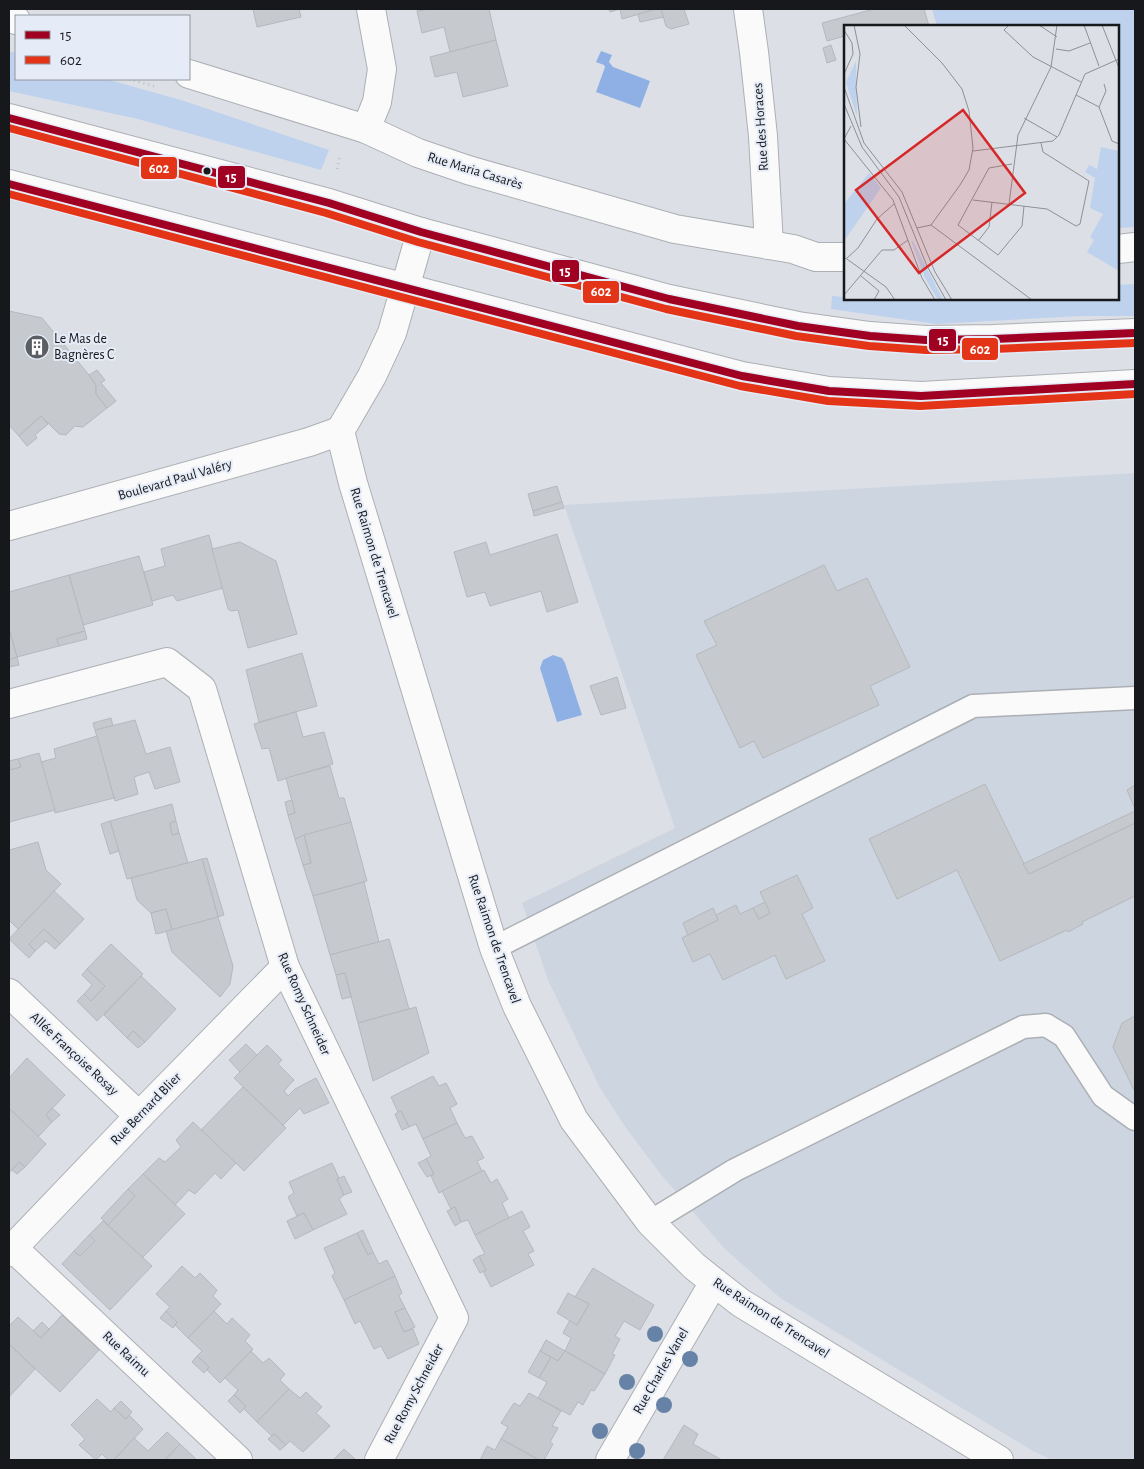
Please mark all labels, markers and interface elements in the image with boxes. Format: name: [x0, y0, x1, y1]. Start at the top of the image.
legend: [15, 15, 190, 80]
inset map: [844, 25, 1119, 300]
text: 15: [60, 28, 71, 43]
text: 602: [60, 53, 82, 68]
street label: Rue des Horaces: [751, 82, 771, 172]
street label: Rue Maria Casarès: [426, 150, 524, 192]
line badge: 602: [140, 156, 178, 180]
text: 602: [149, 162, 170, 176]
line badge: 15: [217, 165, 246, 189]
unlabelled marker: [202, 166, 212, 176]
text: 15: [225, 171, 237, 185]
line badge: 15: [551, 259, 580, 283]
text: 15: [559, 265, 571, 279]
line badge: 602: [582, 280, 620, 304]
text: 602: [591, 285, 612, 299]
line badge: 15: [928, 328, 957, 352]
place label: Le Mas de Bagnères C: [54, 332, 114, 362]
building icon: Le Mas de Bagnères C: [24, 334, 50, 360]
text: 15: [937, 334, 949, 348]
line badge: 602: [961, 337, 999, 361]
text: 602: [970, 343, 991, 357]
street label: Boulevard Paul Valéry: [116, 457, 234, 503]
street label: Rue Raimon de Trencavel: [347, 486, 401, 620]
street label: Rue Raimon de Trencavel: [465, 873, 523, 1005]
street label: Rue Romy Schneider: [275, 951, 333, 1058]
street label: Allée Françoise Rosay: [27, 1010, 121, 1098]
street label: Rue Bernard Blier: [108, 1070, 184, 1148]
street label: Rue Raimon de Trencavel: [710, 1275, 832, 1361]
street label: Rue Charles Vanel: [631, 1326, 691, 1416]
street label: Rue Raimu: [100, 1329, 152, 1379]
street label: Rue Romy Schneider: [382, 1341, 446, 1446]

